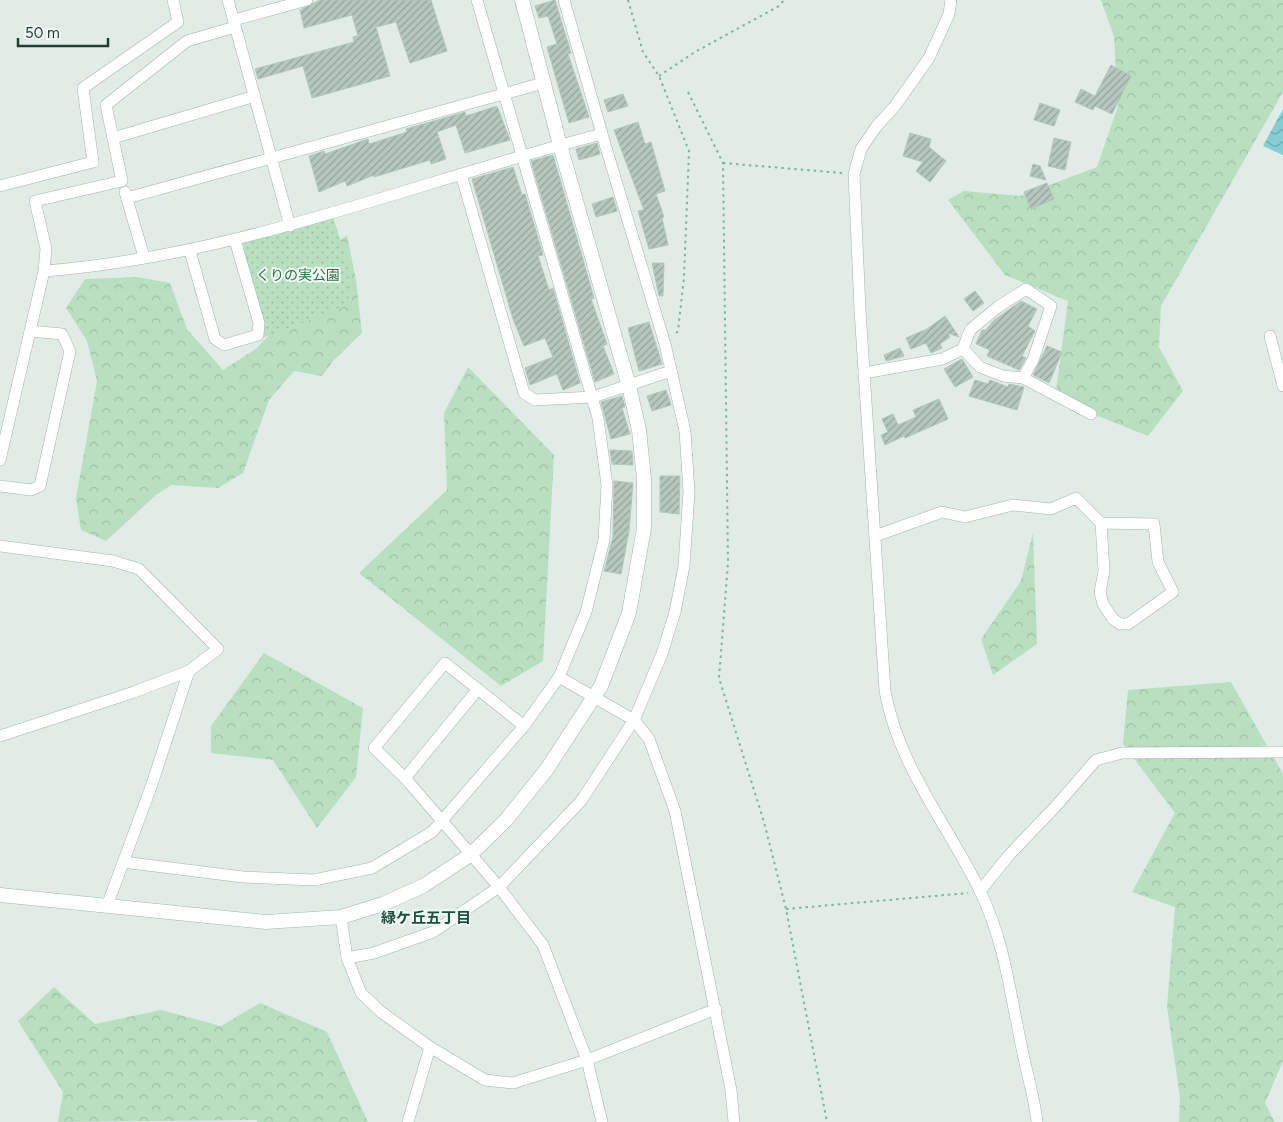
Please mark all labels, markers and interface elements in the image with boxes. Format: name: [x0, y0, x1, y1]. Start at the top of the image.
scale bar: [18, 15, 108, 47]
text: 50 m: [25, 24, 60, 42]
park label: くりの実公園: [256, 267, 340, 284]
district label: 緑ケ丘五丁目: [381, 909, 471, 927]

